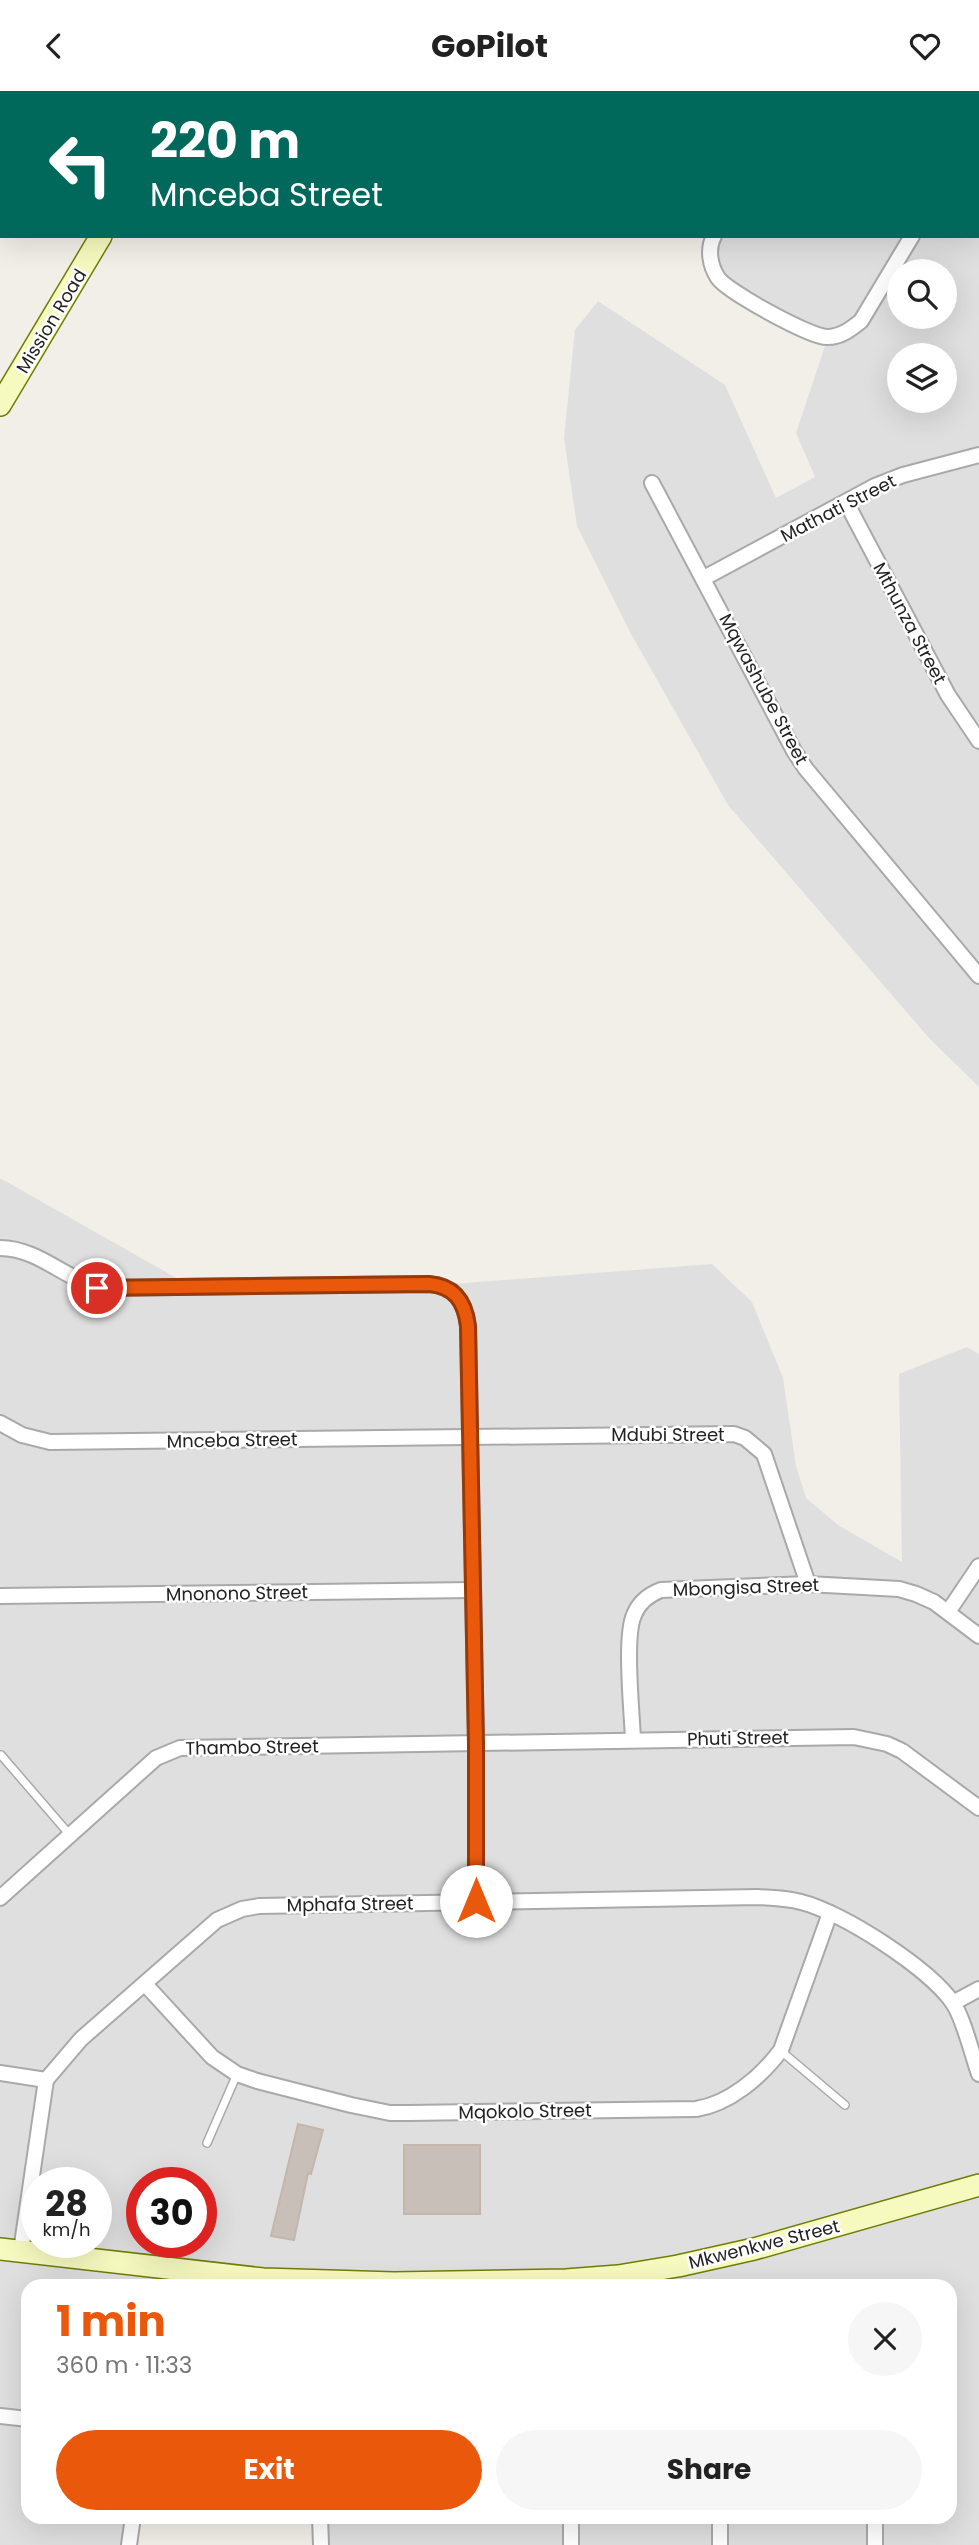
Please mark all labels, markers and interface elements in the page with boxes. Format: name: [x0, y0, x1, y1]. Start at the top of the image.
text: GoPilot: [431, 23, 548, 68]
icon: back: [35, 27, 73, 65]
icon: heart: [906, 27, 944, 65]
text: 220 m: [150, 107, 300, 175]
icon: left: [35, 119, 126, 210]
text: Mnceba Street: [150, 172, 383, 217]
map controls: [887, 259, 957, 413]
button: search: [887, 259, 957, 329]
street label: Mission Road: [10, 264, 92, 378]
button: layers: [887, 343, 957, 413]
street label: Mathati Street: [776, 468, 900, 548]
street label: Mthunza Street: [867, 558, 953, 688]
street label: Mqwashube Street: [714, 609, 814, 769]
pin: [67, 1258, 127, 1318]
icon: arrive: [78, 1269, 116, 1307]
street label: Mdubi Street: [611, 1422, 725, 1447]
street label: Mnceba Street: [166, 1426, 298, 1454]
street label: Mbongisa Street: [672, 1572, 820, 1602]
street label: Mnonono Street: [166, 1579, 308, 1607]
street label: Phuti Street: [687, 1725, 789, 1751]
street label: Thambo Street: [185, 1733, 319, 1761]
position arrow: [439, 1864, 513, 1938]
street label: Mphafa Street: [286, 1890, 414, 1918]
street label: Mqokolo Street: [458, 2097, 592, 2125]
speed limit sign: 30: [126, 2167, 217, 2258]
text: 28: [45, 2179, 88, 2228]
street label: Mkwenkwe Street: [686, 2213, 842, 2275]
text: km/h: [43, 2217, 90, 2242]
text: 1 min: [56, 2292, 166, 2351]
button: close: [848, 2302, 922, 2376]
text: 360 m · 11:33: [56, 2349, 192, 2381]
button: Exit: [56, 2430, 482, 2510]
button: Share: [496, 2430, 922, 2510]

